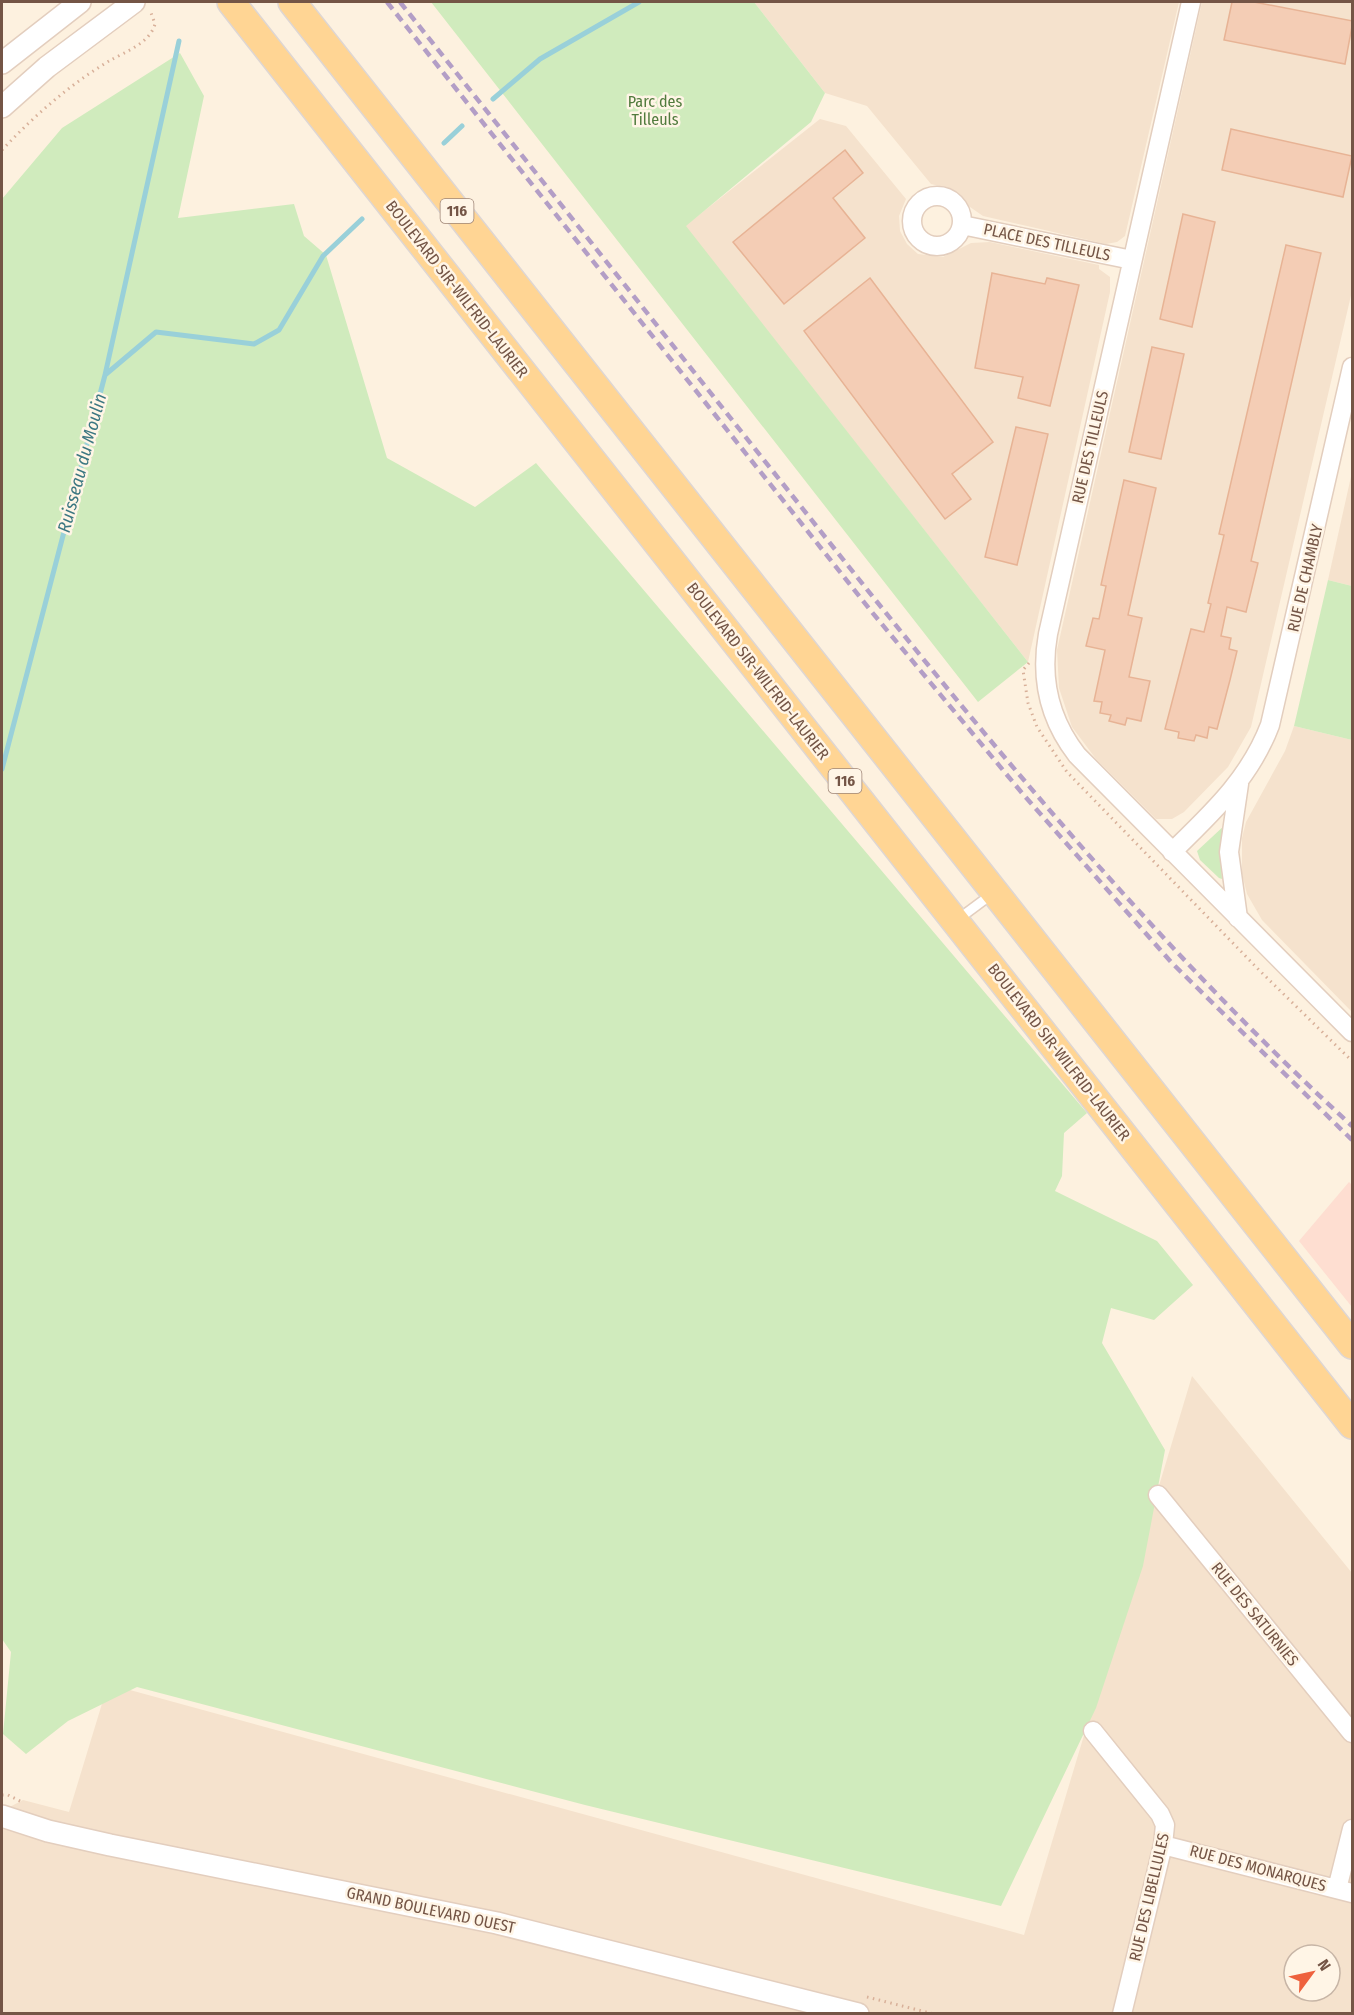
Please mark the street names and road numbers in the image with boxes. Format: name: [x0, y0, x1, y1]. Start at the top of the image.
street label: BOULEVARD SIR-WILFRID-LAURIER: [382, 197, 532, 382]
road number: 116: [440, 199, 474, 223]
street label: PLACE DES TILLEULS: [982, 219, 1112, 265]
street label: RUE DES TILLEULS: [1068, 389, 1112, 505]
street label: RUE DE CHAMBLY: [1283, 522, 1327, 634]
street label: BOULEVARD SIR-WILFRID-LAURIER: [683, 579, 833, 764]
road number: 116: [828, 769, 862, 793]
street label: BOULEVARD SIR-WILFRID-LAURIER: [984, 960, 1134, 1145]
street label: RUE DES SATURNIES: [1207, 1558, 1303, 1670]
street label: RUE DES LIBELLULES: [1125, 1831, 1173, 1963]
street label: RUE DES MONARQUES: [1188, 1841, 1328, 1895]
street label: GRAND BOULEVARD OUEST: [345, 1883, 518, 1937]

